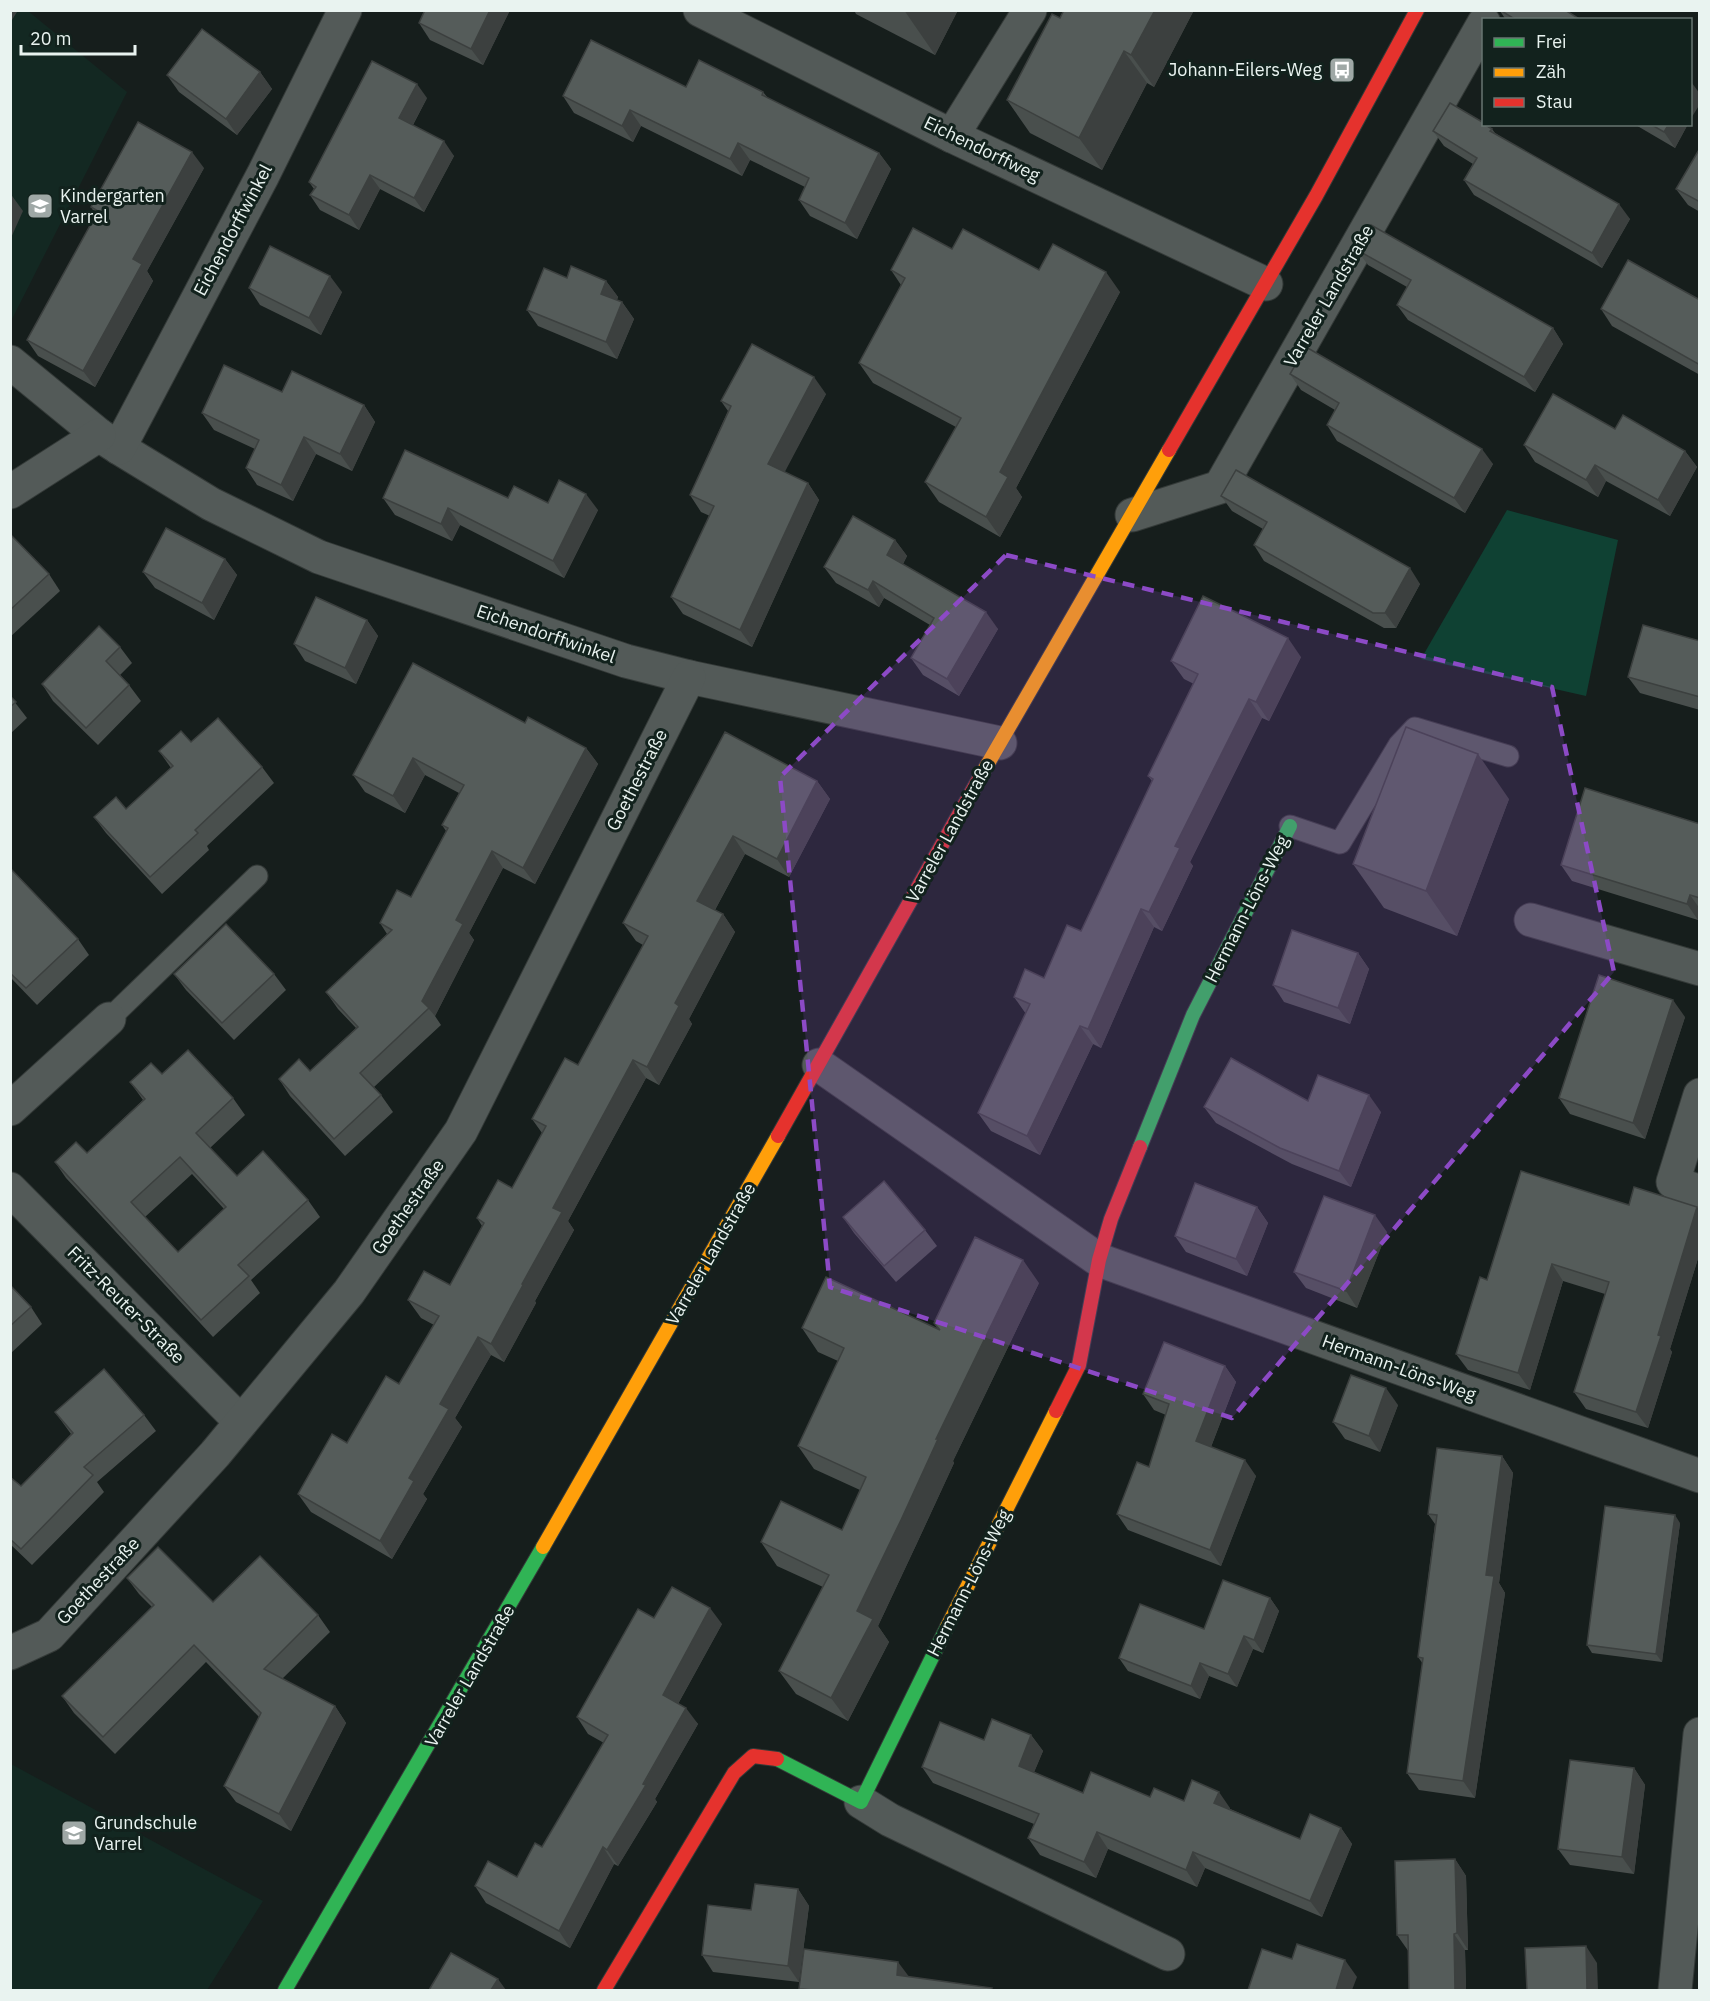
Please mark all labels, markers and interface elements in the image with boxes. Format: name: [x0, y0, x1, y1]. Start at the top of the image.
scale bar: [21, 18, 135, 56]
legend: [1482, 18, 1692, 126]
text: 20 m: [30, 27, 72, 50]
text: Frei: [1536, 30, 1567, 53]
bus stop icon: Johann-Eilers-Weg: [1327, 55, 1357, 85]
place label: Johann-Eilers-Weg: [1168, 58, 1322, 81]
text: Zäh: [1536, 60, 1566, 83]
text: Stau: [1536, 90, 1573, 113]
street label: Eichendorffweg: [920, 111, 1044, 187]
street label: Eichendorffwinkel: [188, 160, 277, 300]
place label: Kindergarten Varrel: [60, 184, 165, 228]
school or university icon: Kindergarten Varrel: [25, 191, 55, 221]
street label: Varreler Landstraße: [1278, 220, 1379, 371]
street label: Eichendorffwinkel: [474, 599, 619, 668]
street label: Goethestraße: [601, 725, 672, 835]
street label: Varreler Landstraße: [901, 755, 999, 907]
street label: Hermann-Löns-Weg: [1200, 831, 1294, 986]
street label: Goethestraße: [366, 1154, 449, 1259]
street label: Varreler Landstraße: [660, 1178, 761, 1329]
street label: Fritz-Reuter-Straße: [63, 1241, 190, 1368]
street label: Hermann-Löns-Weg: [1319, 1329, 1480, 1406]
street label: Hermann-Löns-Weg: [922, 1505, 1016, 1660]
street label: Goethestraße: [51, 1532, 144, 1629]
street label: Varreler Landstraße: [419, 1600, 520, 1751]
place label: Grundschule Varrel: [94, 1811, 197, 1855]
school or university icon: Grundschule Varrel: [59, 1818, 89, 1848]

